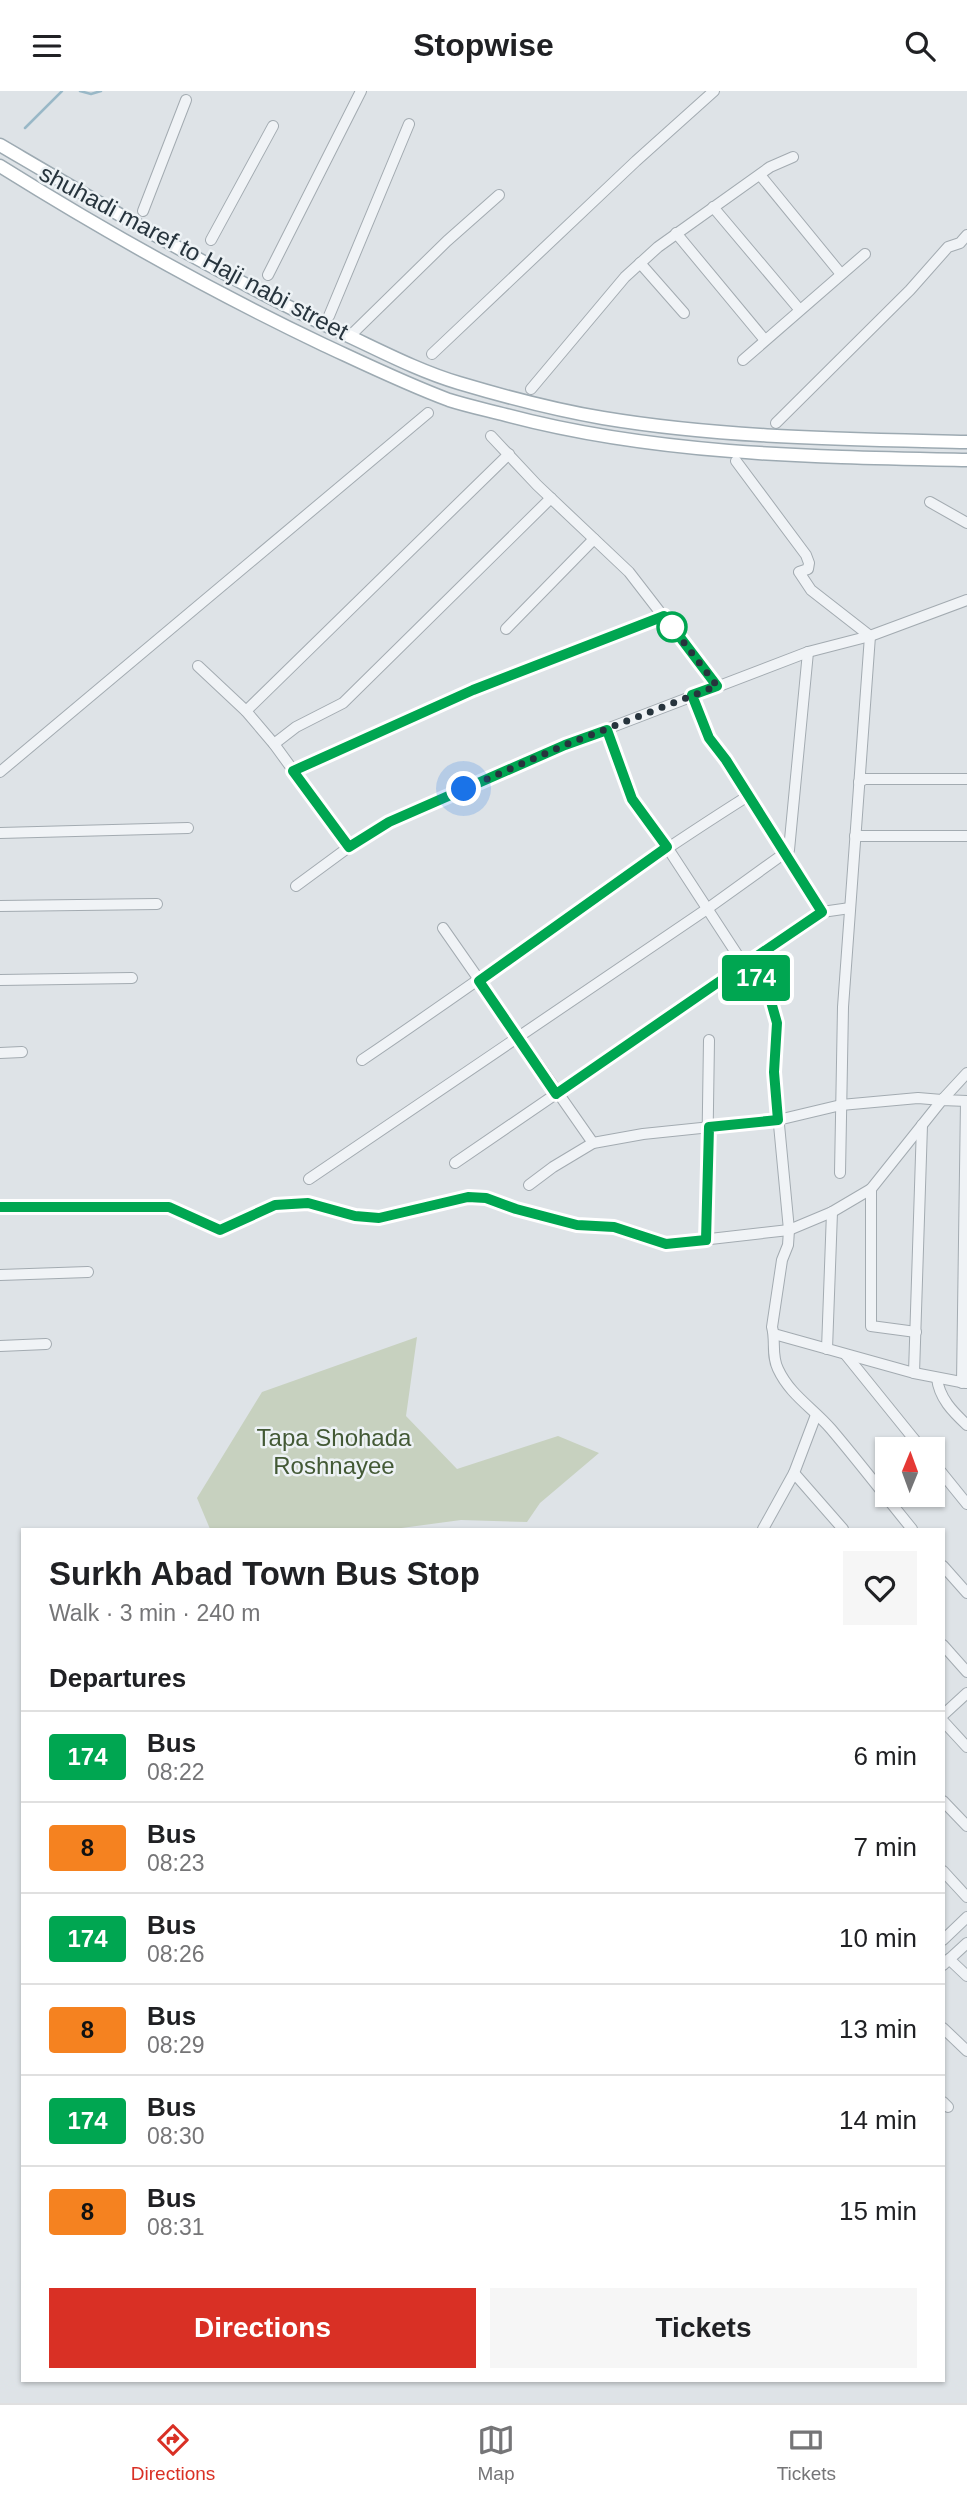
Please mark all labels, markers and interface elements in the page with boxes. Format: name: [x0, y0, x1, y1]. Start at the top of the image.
icon: menu: [28, 27, 66, 65]
text: Stopwise: [413, 27, 554, 63]
icon: search: [901, 27, 939, 65]
street label: shuhadi maref to Haji nabi street: [35, 159, 353, 345]
unlabelled marker: [657, 612, 687, 642]
your location: [446, 771, 481, 806]
line badge: 174: [716, 955, 796, 1001]
text: 174: [736, 964, 776, 991]
park label: Tapa Shohada Roshnayee: [257, 1424, 412, 1479]
north arrow: [875, 1437, 945, 1507]
map controls: [875, 1437, 945, 1507]
button: heart: [843, 1551, 917, 1625]
text: Surkh Abad Town Bus Stop: [49, 1555, 480, 1592]
text: Walk · 3 min · 240 m: [49, 1600, 260, 1626]
text: Departures: [49, 1663, 186, 1693]
text: Bus: [147, 1728, 196, 1758]
text: 6 min: [853, 1741, 917, 1771]
text: 174: [67, 1743, 108, 1770]
text: 08:22: [147, 1759, 205, 1785]
text: Bus: [147, 1819, 196, 1849]
text: 7 min: [853, 1832, 917, 1862]
text: 8: [81, 1834, 94, 1861]
text: 08:23: [147, 1850, 205, 1876]
text: Bus: [147, 1910, 196, 1940]
text: 10 min: [839, 1923, 917, 1953]
text: 174: [67, 1925, 108, 1952]
text: 08:26: [147, 1941, 205, 1967]
text: Bus: [147, 2001, 196, 2031]
text: 13 min: [839, 2014, 917, 2044]
text: 8: [81, 2016, 94, 2043]
text: 08:29: [147, 2032, 205, 2058]
text: Bus: [147, 2092, 196, 2122]
text: 14 min: [839, 2105, 917, 2135]
text: 174: [67, 2107, 108, 2134]
text: 08:30: [147, 2123, 205, 2149]
text: Bus: [147, 2183, 196, 2213]
text: 15 min: [839, 2196, 917, 2226]
text: 8: [81, 2198, 94, 2225]
text: 08:31: [147, 2214, 205, 2240]
button: Directions: [49, 2288, 476, 2368]
button: Tickets: [490, 2288, 917, 2368]
tab: Directions: [131, 2421, 215, 2485]
tab: Map: [477, 2421, 515, 2485]
tab: Tickets: [777, 2421, 836, 2485]

